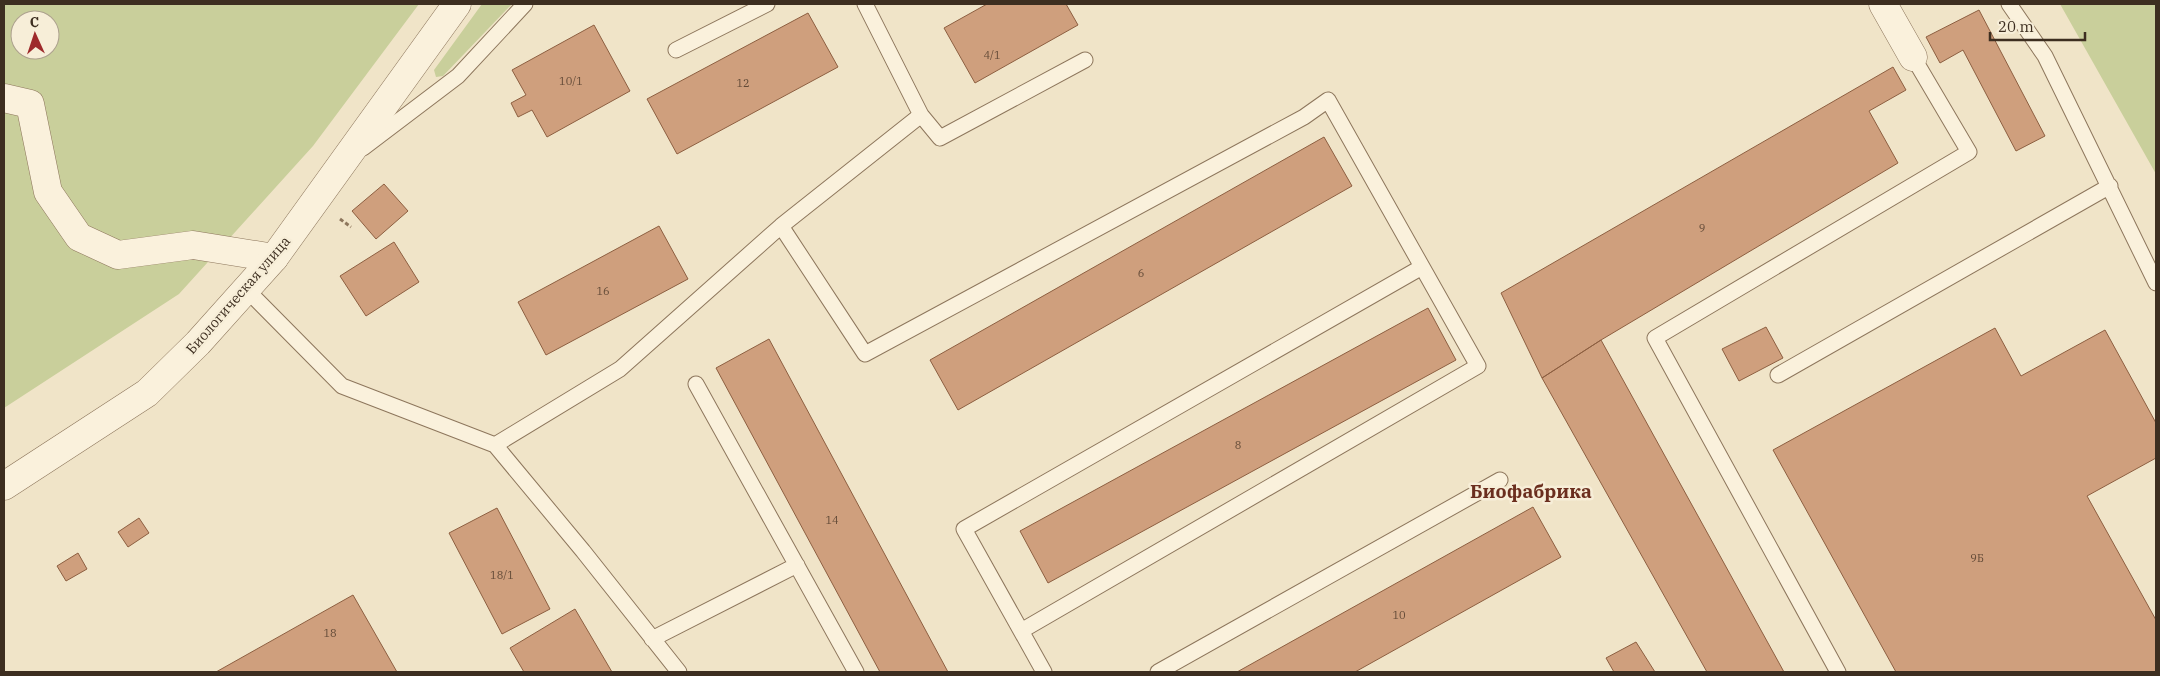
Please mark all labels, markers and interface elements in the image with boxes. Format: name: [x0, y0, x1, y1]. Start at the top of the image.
north arrow: [10, 10, 60, 60]
scale bar: [1990, 10, 2085, 42]
text: С: [29, 13, 39, 31]
text: 20 m: [1998, 17, 2034, 36]
house number: 4/1: [983, 48, 1001, 62]
house number: 10/1: [559, 74, 583, 88]
house number: 12: [736, 76, 750, 90]
house number: 9: [1699, 221, 1705, 235]
street label: Биологическая улица: [182, 232, 294, 358]
house number: 6: [1138, 266, 1144, 280]
house number: 16: [596, 284, 610, 298]
house number: 8: [1235, 438, 1241, 452]
district label: Биофабрика: [1470, 479, 1592, 503]
house number: 14: [825, 513, 839, 527]
house number: 9Б: [1970, 551, 1984, 565]
house number: 18/1: [490, 568, 514, 582]
house number: 10: [1392, 608, 1406, 622]
house number: 18: [323, 626, 337, 640]

